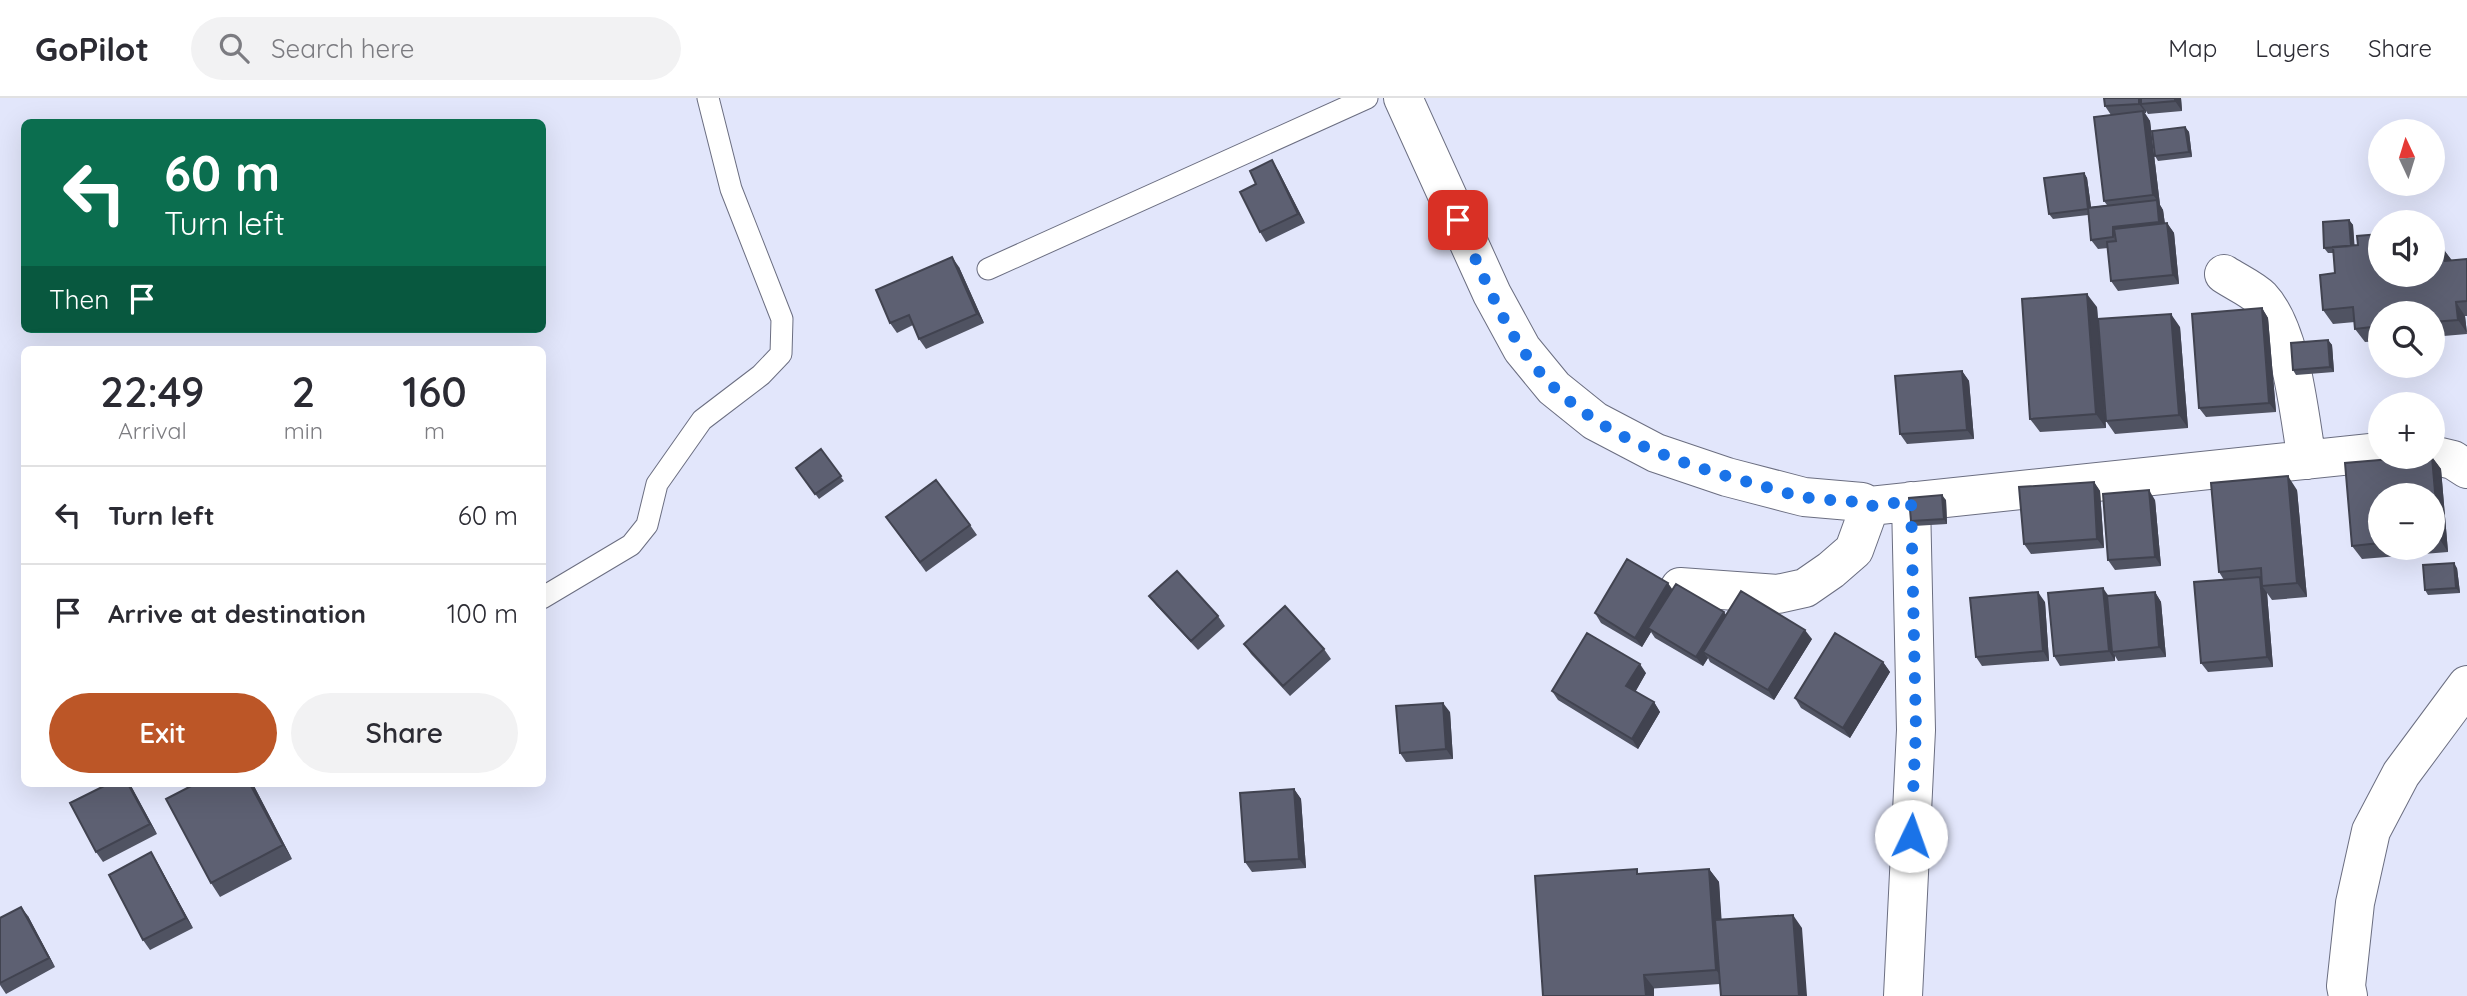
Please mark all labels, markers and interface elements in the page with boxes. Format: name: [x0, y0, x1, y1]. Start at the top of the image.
search box: [191, 17, 681, 80]
text: GoPilot: [35, 28, 149, 69]
icon: search: [215, 29, 253, 67]
text: Search here: [271, 32, 414, 65]
text: Map: [2168, 33, 2217, 63]
text: Layers: [2255, 33, 2330, 63]
text: Share: [2368, 33, 2432, 63]
north arrow: [2368, 119, 2445, 196]
map controls: [2368, 119, 2445, 560]
text: 60 m: [164, 142, 280, 203]
icon: left: [49, 147, 140, 238]
pin: [1428, 190, 1488, 250]
icon: arrive: [1439, 201, 1477, 239]
text: Turn left: [164, 203, 285, 243]
button: sound: [2368, 210, 2445, 287]
icon: arrive: [123, 280, 161, 318]
text: Then: [49, 283, 109, 316]
button: search: [2368, 301, 2445, 378]
text: 22:49: [100, 365, 205, 418]
text: 2: [292, 365, 315, 418]
text: 160: [402, 365, 467, 418]
button: +: [2368, 392, 2445, 469]
text: Arrival: [118, 416, 187, 445]
text: min: [284, 416, 323, 445]
text: m: [424, 416, 445, 445]
button: −: [2368, 483, 2445, 560]
icon: left: [49, 496, 87, 534]
text: Turn left: [108, 499, 215, 532]
text: 60 m: [458, 499, 518, 532]
icon: arrive: [49, 594, 87, 632]
text: Arrive at destination: [108, 597, 366, 630]
text: 100 m: [447, 597, 518, 630]
button: Exit: [49, 693, 277, 773]
button: Share: [291, 693, 518, 773]
position arrow: [1874, 799, 1948, 873]

